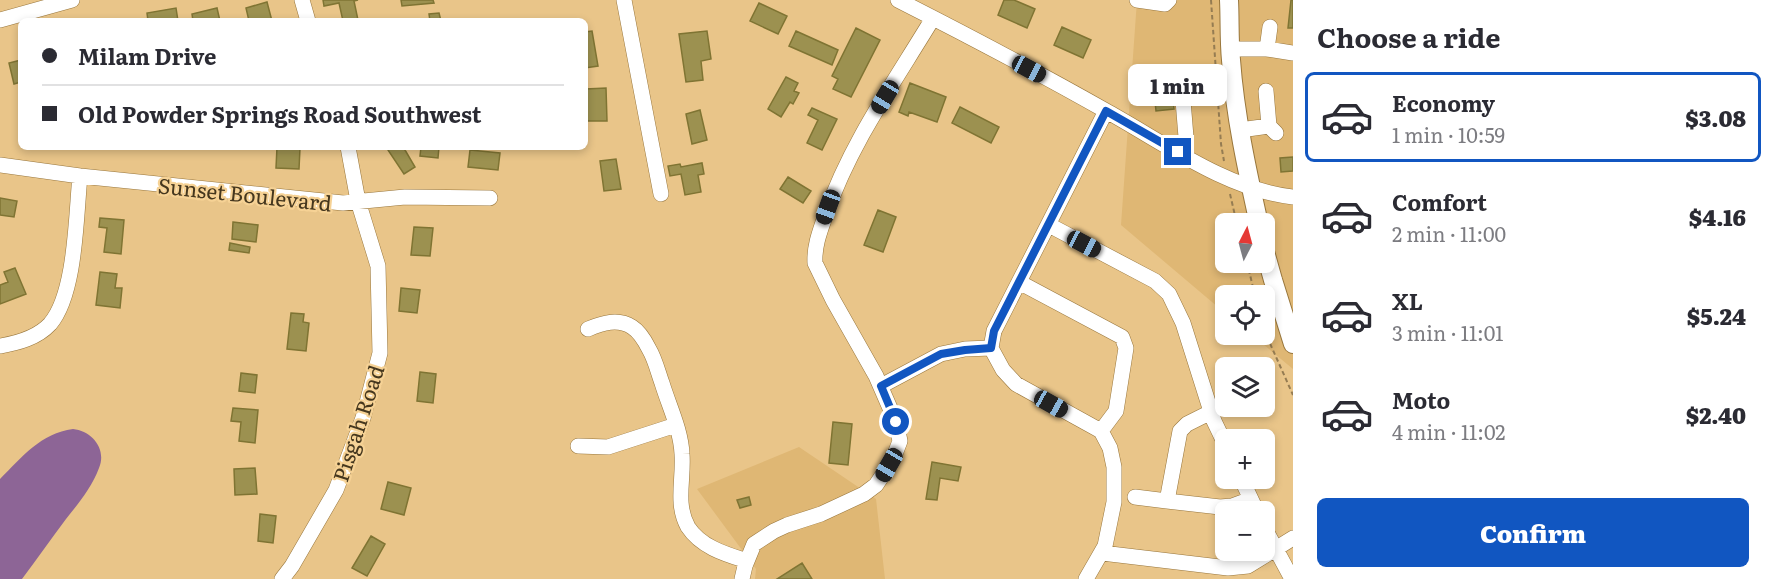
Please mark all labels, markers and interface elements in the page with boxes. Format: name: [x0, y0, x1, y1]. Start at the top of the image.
text: Choose a ride: [1317, 16, 1500, 56]
text: Milam Drive: [78, 39, 216, 72]
car: [1009, 53, 1049, 85]
callout: 1 min: [1128, 65, 1228, 107]
text: 1 min: [1150, 70, 1205, 100]
car: [868, 77, 902, 117]
text: Economy: [1392, 86, 1495, 119]
icon: car: [1320, 90, 1374, 144]
text: Old Powder Springs Road Southwest: [78, 97, 481, 130]
text: $3.08: [1685, 101, 1746, 134]
text: 1 min · 10:59: [1392, 119, 1505, 149]
route end: [1164, 138, 1191, 165]
street label: Sunset Boulevard: [157, 168, 334, 218]
text: Comfort: [1392, 185, 1487, 218]
car: [813, 187, 843, 227]
icon: car: [1320, 189, 1374, 243]
text: $4.16: [1689, 200, 1746, 233]
north arrow: [1215, 213, 1275, 273]
map controls: [1215, 213, 1275, 561]
text: 2 min · 11:00: [1392, 218, 1506, 248]
car: [1064, 228, 1104, 260]
text: XL: [1392, 284, 1423, 317]
button: locate: [1215, 285, 1275, 345]
icon: car: [1320, 288, 1374, 342]
text: $5.24: [1687, 299, 1746, 332]
text: 3 min · 11:01: [1392, 317, 1503, 347]
button: layers: [1215, 357, 1275, 417]
street label: Pisgah Road: [324, 361, 390, 485]
text: Moto: [1392, 383, 1450, 416]
car: [1031, 387, 1071, 421]
icon: car: [1320, 387, 1374, 441]
text: $2.40: [1686, 398, 1746, 431]
route start: [882, 408, 909, 435]
text: 4 min · 11:02: [1392, 416, 1505, 446]
button: +: [1215, 429, 1275, 489]
car: [872, 445, 906, 485]
button: Confirm: [1317, 498, 1749, 567]
button: −: [1215, 501, 1275, 561]

